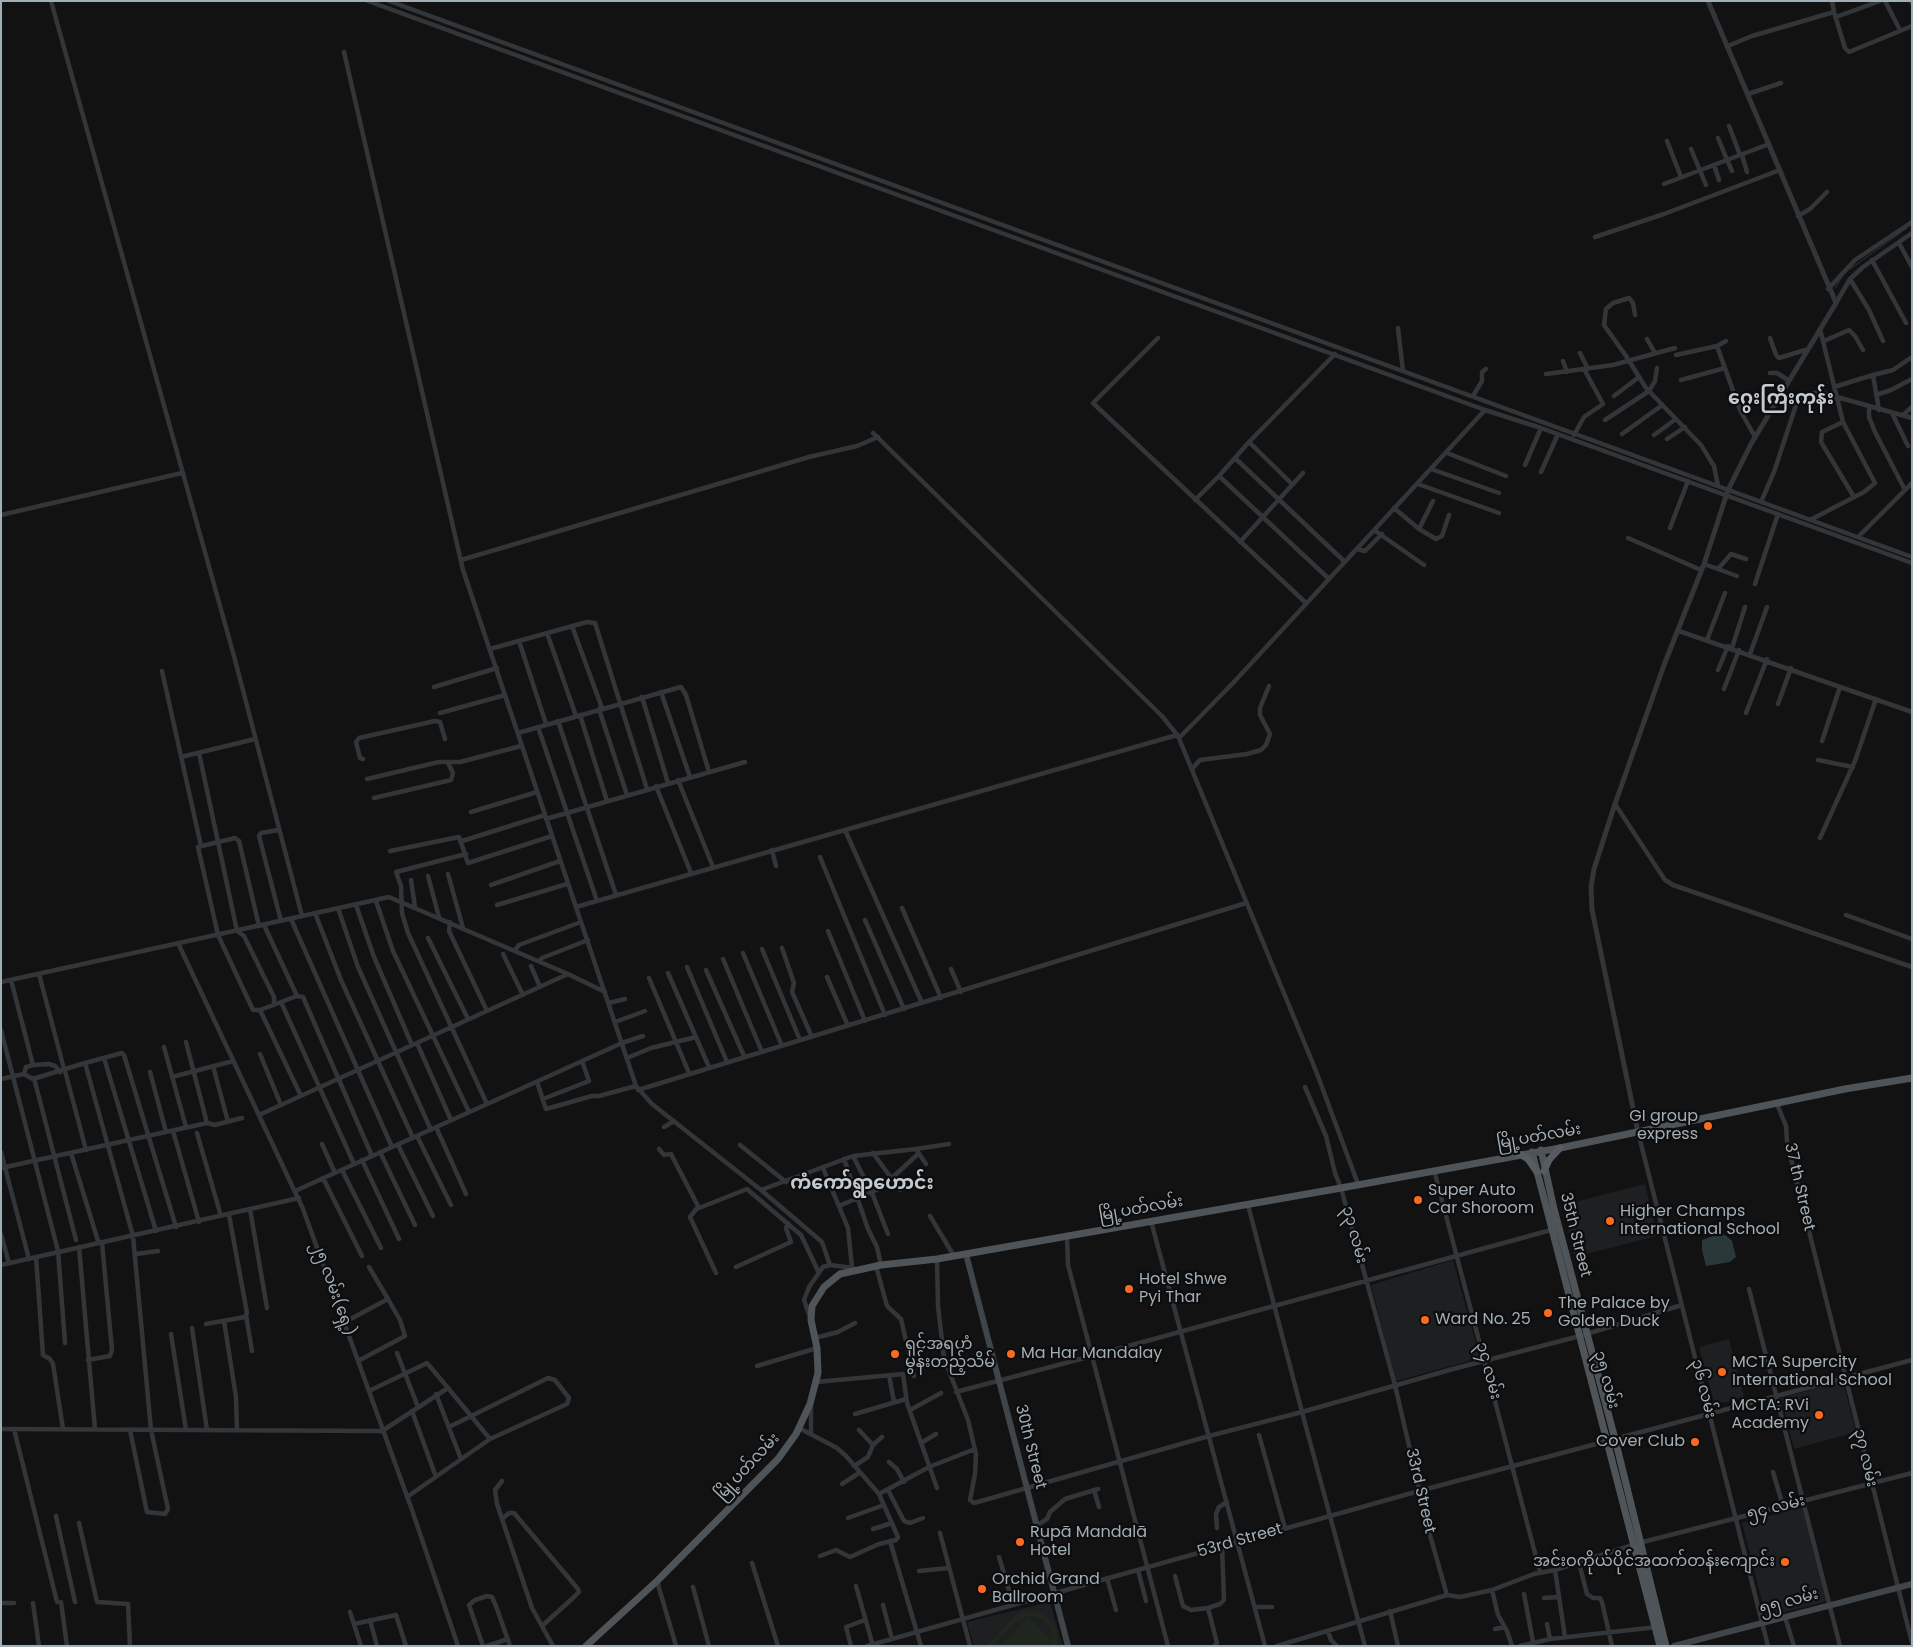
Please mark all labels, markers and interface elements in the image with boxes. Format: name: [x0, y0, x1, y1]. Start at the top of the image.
district label: ဂွေးကြီးကုန်း: [1728, 388, 1834, 410]
place label: GI group express: [1629, 1107, 1698, 1145]
street label: မြို့ပတ်လမ်း: [1495, 1120, 1583, 1154]
marker: GI group express: [1702, 1120, 1714, 1132]
street label: 37 th Street: [1780, 1141, 1818, 1233]
district label: ကံကော်ရွာဟောင်း: [790, 1173, 934, 1195]
place label: Super Auto Car Shoroom: [1428, 1181, 1534, 1219]
street label: 35th Street: [1555, 1191, 1595, 1279]
street label: မြို့ပတ်လမ်း: [1097, 1192, 1185, 1226]
marker: Super Auto Car Shoroom: [1412, 1194, 1424, 1206]
place label: Higher Champs International School: [1620, 1202, 1780, 1240]
street label: ၃၃ လမ်း: [1337, 1204, 1371, 1266]
marker: Higher Champs International School: [1604, 1215, 1616, 1227]
street label: ၂၅ လမ်း(ရှေ့): [307, 1239, 359, 1339]
place label: Hotel Shwe Pyi Thar: [1139, 1270, 1227, 1308]
marker: Hotel Shwe Pyi Thar: [1123, 1283, 1135, 1295]
place label: The Palace by Golden Duck: [1558, 1294, 1670, 1332]
marker: The Palace by Golden Duck: [1542, 1307, 1554, 1319]
place label: Ward No. 25: [1435, 1310, 1531, 1330]
marker: Ward No. 25: [1419, 1314, 1431, 1326]
place label: ရှင်အရဟံ မွန်းတည့်သိမ်: [905, 1335, 995, 1373]
street label: ၃၄ လမ်း: [1471, 1340, 1505, 1402]
place label: Ma Har Mandalay: [1021, 1344, 1162, 1364]
marker: ရှင်အရဟံ မွန်းတည့်သိမ်: [889, 1348, 901, 1360]
marker: Ma Har Mandalay: [1005, 1348, 1017, 1360]
street label: ၃၅ လမ်း: [1589, 1349, 1623, 1411]
place label: MCTA Supercity International School: [1732, 1353, 1892, 1391]
street label: ၃၆ လမ်း: [1686, 1358, 1720, 1420]
marker: MCTA Supercity International School: [1716, 1366, 1728, 1378]
place label: MCTA: RVi Academy: [1731, 1396, 1809, 1434]
street label: 30th Street: [1010, 1403, 1050, 1491]
marker: MCTA: RVi Academy: [1813, 1409, 1825, 1421]
street label: ၃၇ လမ်း: [1849, 1427, 1881, 1489]
street label: မြို့ပတ်လမ်း: [712, 1429, 784, 1505]
place label: Cover Club: [1596, 1432, 1685, 1452]
marker: Cover Club: [1689, 1436, 1701, 1448]
street label: 33rd Street: [1401, 1447, 1439, 1535]
street label: ၅၄ လမ်း: [1745, 1492, 1807, 1524]
street label: 53rd Street: [1195, 1520, 1285, 1562]
place label: Rupā Mandalā Hotel: [1030, 1523, 1147, 1561]
marker: Rupā Mandalā Hotel: [1014, 1536, 1026, 1548]
place label: အင်းဝကိုယ်ပိုင်အထက်တန်းကျောင်း: [1533, 1552, 1775, 1572]
marker: အင်းဝကိုယ်ပိုင်အထက်တန်းကျောင်း: [1779, 1556, 1791, 1568]
place label: Orchid Grand Ballroom: [992, 1570, 1100, 1608]
marker: Orchid Grand Ballroom: [976, 1583, 988, 1595]
street label: ၅၅ လမ်း: [1757, 1585, 1821, 1619]

